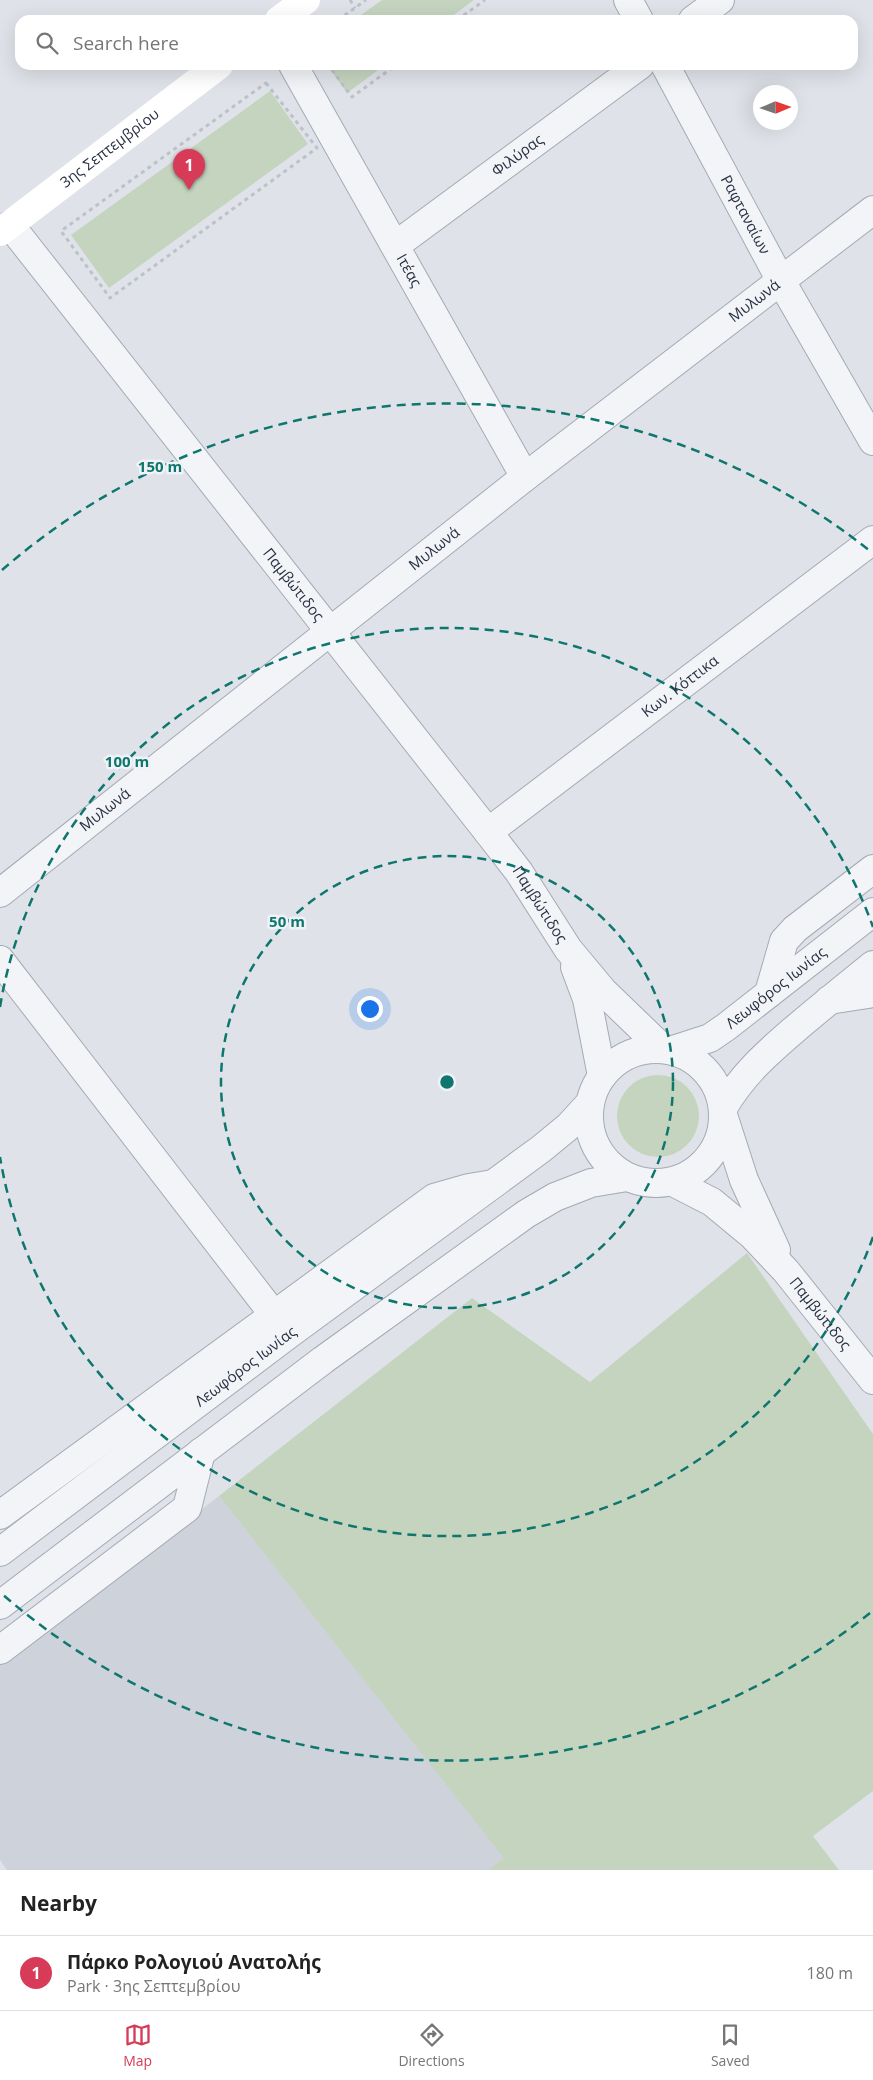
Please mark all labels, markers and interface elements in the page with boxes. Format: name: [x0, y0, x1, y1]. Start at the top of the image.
search box: [15, 15, 858, 70]
icon: search: [33, 29, 61, 57]
text: Search here: [73, 30, 179, 56]
north arrow: [753, 85, 798, 130]
street label: 3ης Σεπτεμβρίου: [55, 103, 163, 192]
street label: Φιλύρας: [487, 129, 547, 180]
pin: 1: [173, 149, 205, 190]
street label: Ραφταναίων: [717, 171, 776, 258]
street label: Ιτέας: [392, 250, 427, 290]
street label: Μυλωνά: [724, 274, 784, 326]
text: 150 m: [138, 456, 182, 476]
street label: Μυλωνά: [404, 522, 463, 574]
street label: Παμβώτιδος: [259, 543, 329, 625]
street label: Κων. Κόττικα: [637, 650, 722, 721]
text: 100 m: [105, 751, 149, 771]
street label: Μυλωνά: [75, 783, 134, 835]
street label: Παμβώτιδος: [509, 862, 573, 947]
text: 50 m: [269, 911, 305, 931]
street label: Λεωφόρος Ιωνίας: [721, 941, 830, 1033]
your location: [357, 996, 383, 1022]
centre of rings: [438, 1073, 456, 1091]
street label: Παμβώτιδος: [786, 1273, 856, 1354]
street label: Λεωφόρος Ιωνίας: [190, 1321, 300, 1411]
text: Nearby: [20, 1889, 97, 1917]
text: Πάρκο Ρολογιού Ανατολής: [67, 1949, 321, 1975]
text: 1: [31, 1962, 41, 1984]
text: 180 m: [807, 1962, 853, 1984]
text: Park · 3ης Σεπτεμβρίου: [67, 1975, 241, 1997]
tab: Map: [123, 2021, 152, 2070]
tab: Directions: [398, 2021, 465, 2070]
tab: Saved: [711, 2021, 750, 2070]

